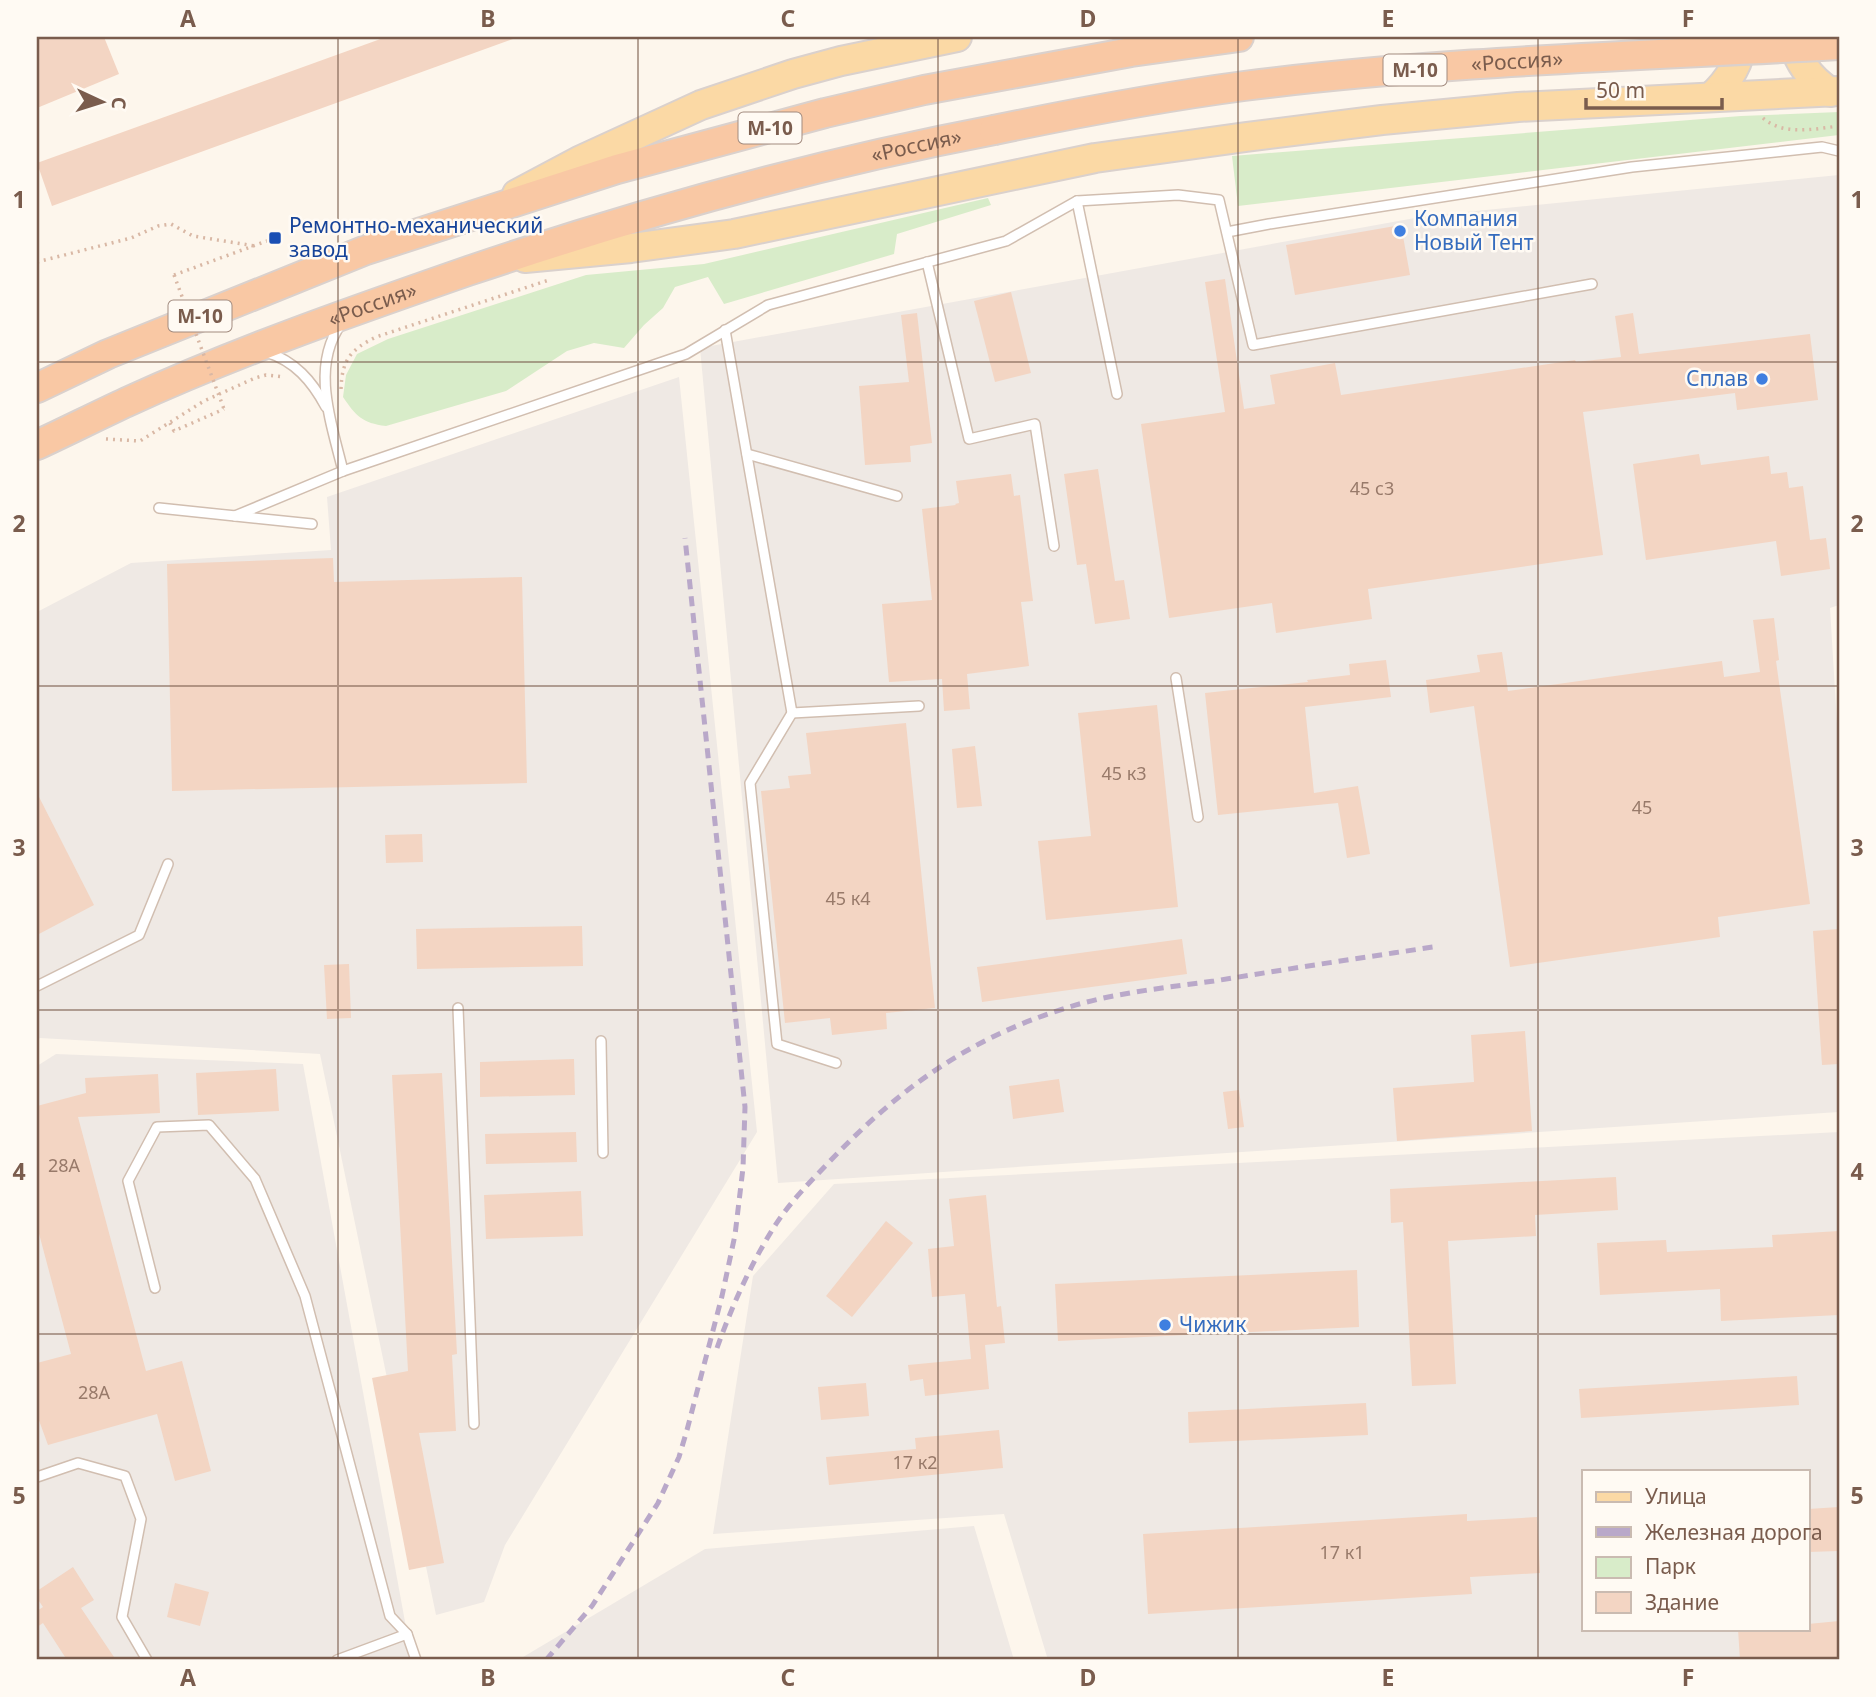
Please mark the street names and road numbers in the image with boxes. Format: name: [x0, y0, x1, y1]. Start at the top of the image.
street label: «Россия»: [1470, 44, 1564, 78]
road number: М-10: [1384, 54, 1446, 86]
road number: М-10: [738, 112, 802, 144]
street label: «Россия»: [868, 122, 964, 168]
street label: «Россия»: [324, 275, 420, 332]
road number: М-10: [168, 300, 232, 332]

